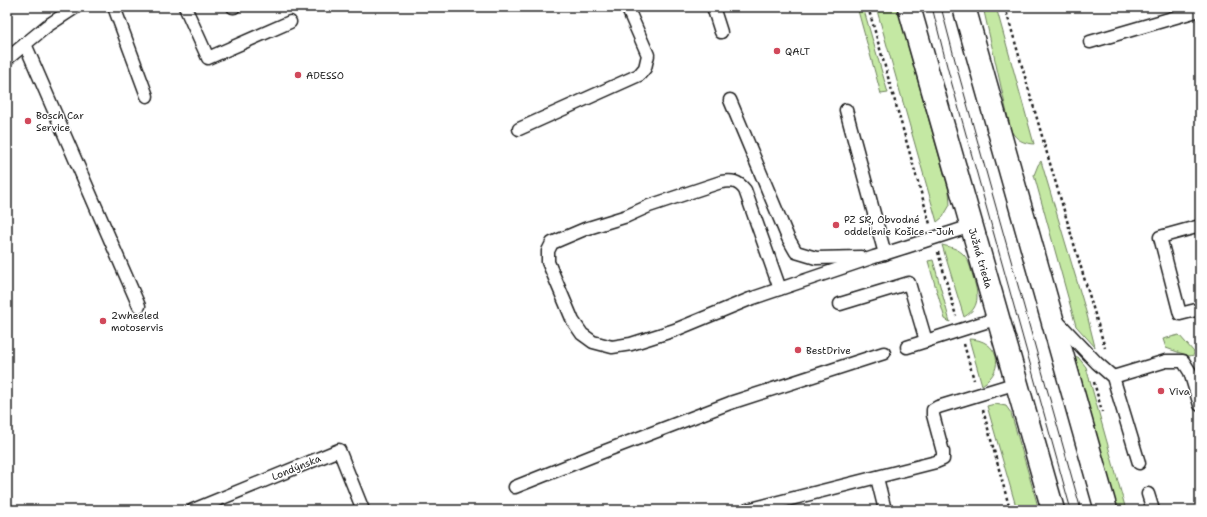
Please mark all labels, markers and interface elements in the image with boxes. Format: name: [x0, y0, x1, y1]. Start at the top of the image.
place label: QALT: [785, 45, 810, 58]
marker: QALT: [772, 46, 782, 56]
place label: ADESSO: [306, 69, 344, 82]
marker: ADESSO: [293, 70, 303, 80]
place label: Bosch Car Service: [36, 109, 84, 134]
marker: Bosch Car Service: [23, 116, 33, 126]
place label: PZ SR, Obvodné oddelenie Košice - Juh: [844, 213, 954, 238]
marker: PZ SR, Obvodné oddelenie Košice - Juh: [831, 220, 841, 230]
street label: Južná trieda: [966, 226, 996, 291]
place label: 2wheeled motoservis: [111, 309, 163, 334]
marker: 2wheeled motoservis: [98, 316, 108, 326]
place label: BestDrive: [806, 344, 851, 357]
marker: BestDrive: [793, 345, 803, 355]
place label: Viva: [1169, 385, 1191, 398]
marker: Viva: [1156, 386, 1166, 396]
street label: Londýnska: [270, 451, 323, 483]

